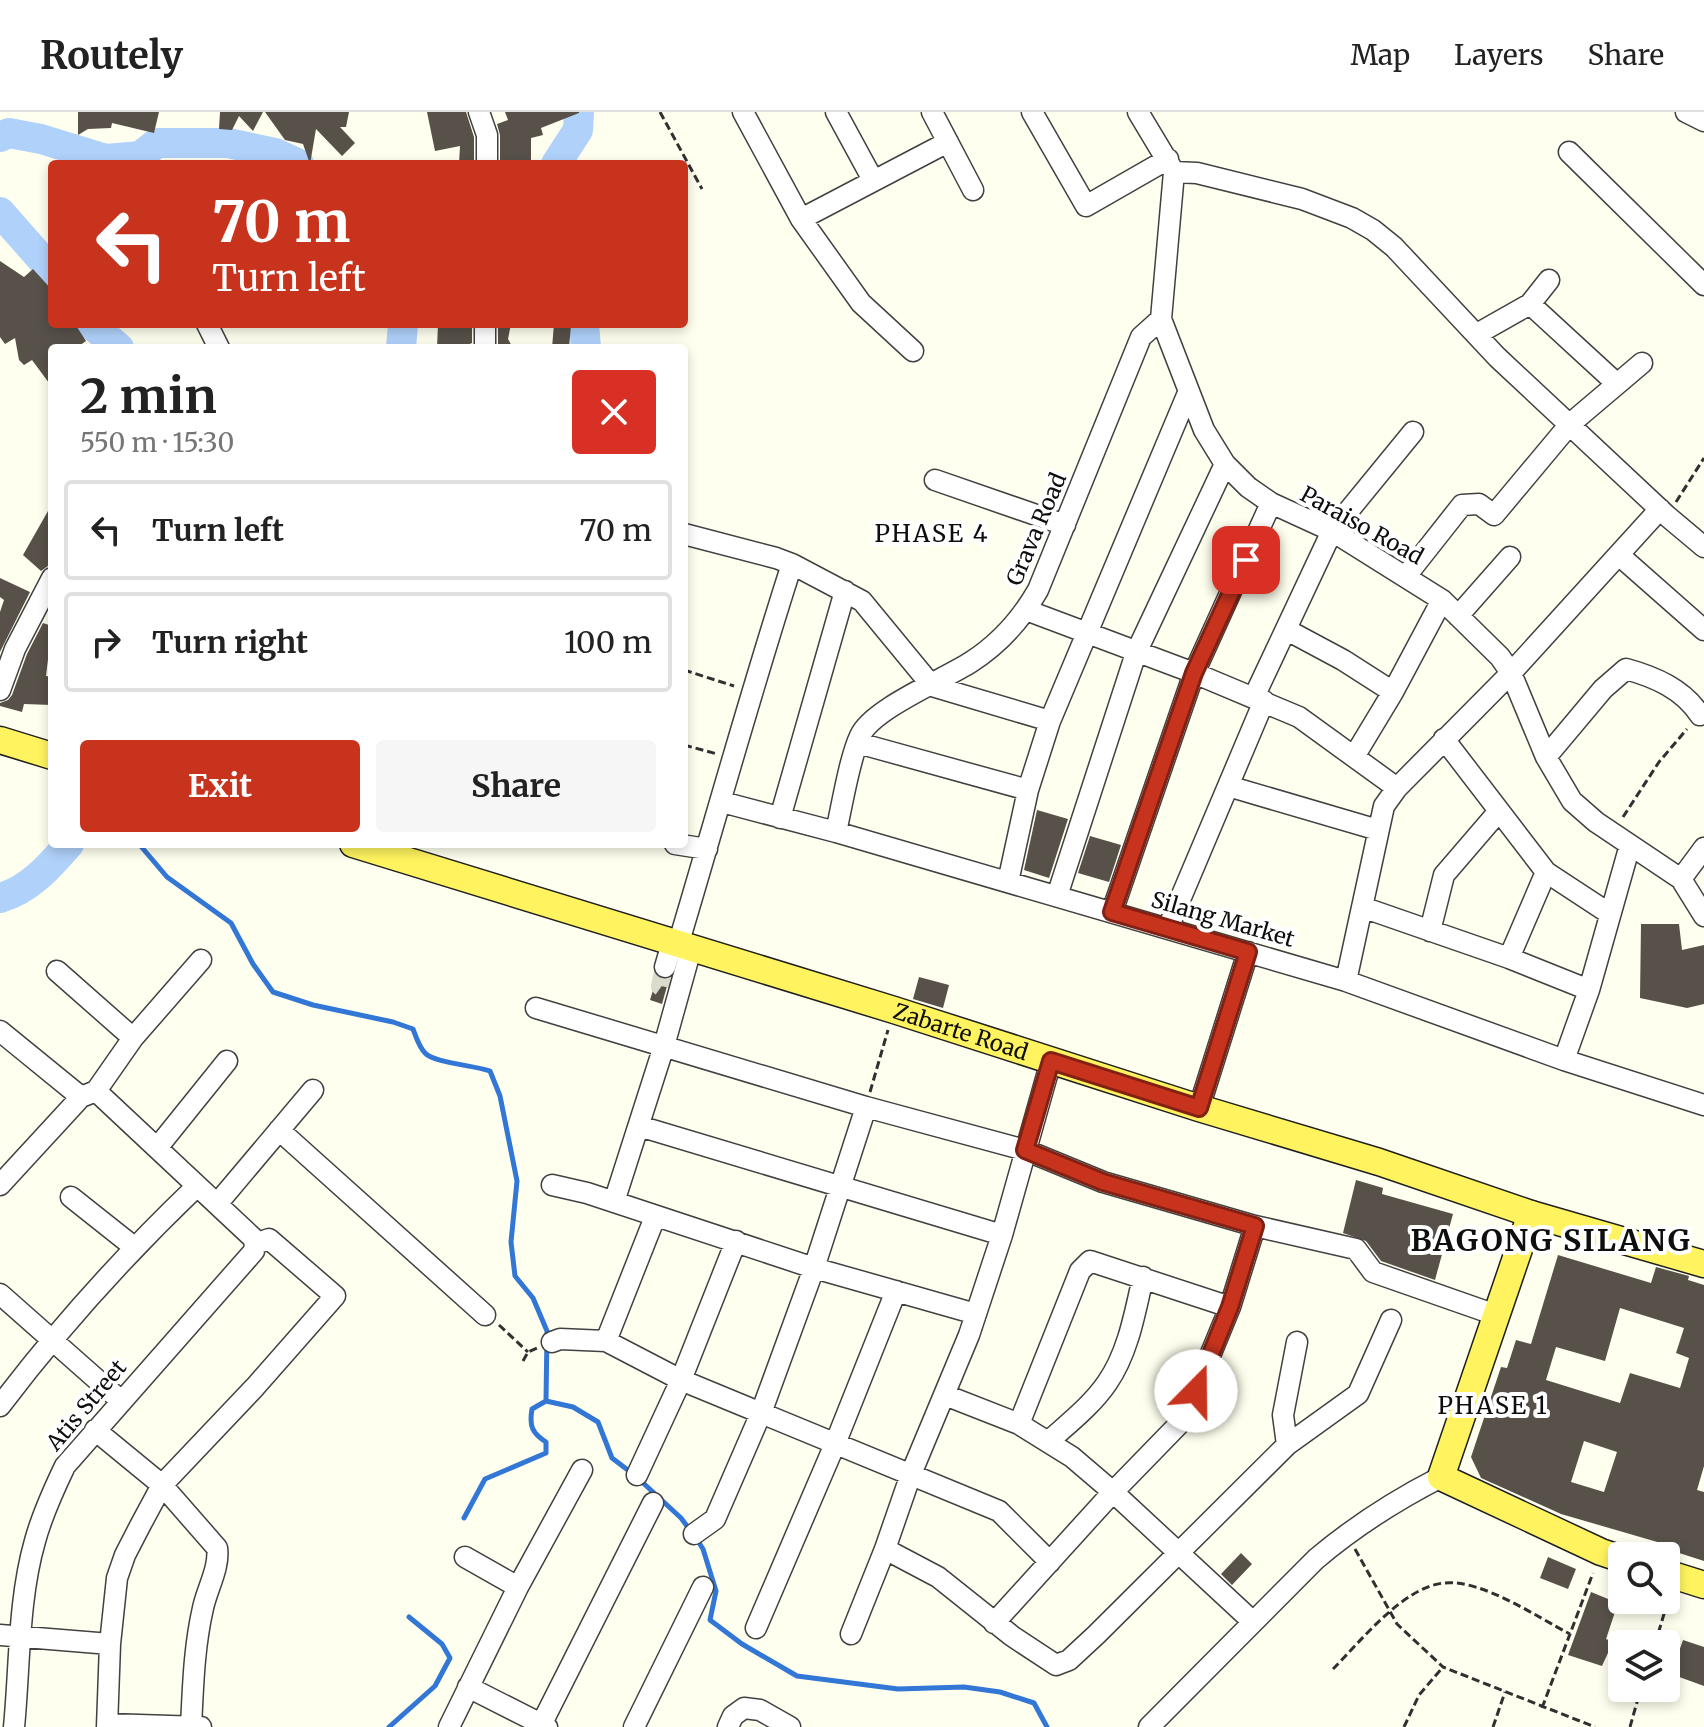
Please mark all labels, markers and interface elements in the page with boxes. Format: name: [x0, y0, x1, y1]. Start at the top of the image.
text: Routely: [40, 32, 183, 79]
text: Map: [1350, 37, 1410, 73]
text: Layers: [1454, 37, 1543, 73]
text: Share: [1587, 37, 1664, 73]
text: 70 m: [212, 187, 350, 257]
icon: left: [80, 192, 184, 296]
text: Turn left: [212, 256, 366, 301]
text: 2 min: [80, 366, 217, 426]
button: close: [572, 370, 656, 454]
text: 550 m · 15:30: [80, 426, 234, 459]
street label: Grava Road: [1000, 469, 1072, 589]
street label: Paraiso Road: [1296, 480, 1428, 570]
icon: left: [84, 508, 128, 552]
text: Turn left: [152, 511, 284, 549]
text: 70 m: [579, 511, 652, 549]
district label: PHASE 4: [875, 518, 989, 549]
pin: [1212, 526, 1280, 594]
icon: arrive: [1224, 538, 1268, 582]
icon: right: [84, 620, 128, 664]
text: Turn right: [152, 623, 308, 661]
text: 100 m: [564, 623, 652, 661]
button: Exit: [80, 740, 360, 832]
button: Share: [376, 740, 656, 832]
street label: Silang Market: [1148, 885, 1298, 953]
street label: Zabarte Road: [890, 997, 1032, 1066]
district label: BAGONG SILANG: [1410, 1221, 1692, 1259]
position arrow: [1154, 1349, 1238, 1433]
street label: Atis Street: [39, 1354, 132, 1457]
district label: PHASE 1: [1437, 1390, 1549, 1421]
map controls: [1608, 1542, 1680, 1702]
button: search: [1608, 1542, 1680, 1614]
button: layers: [1608, 1630, 1680, 1702]

